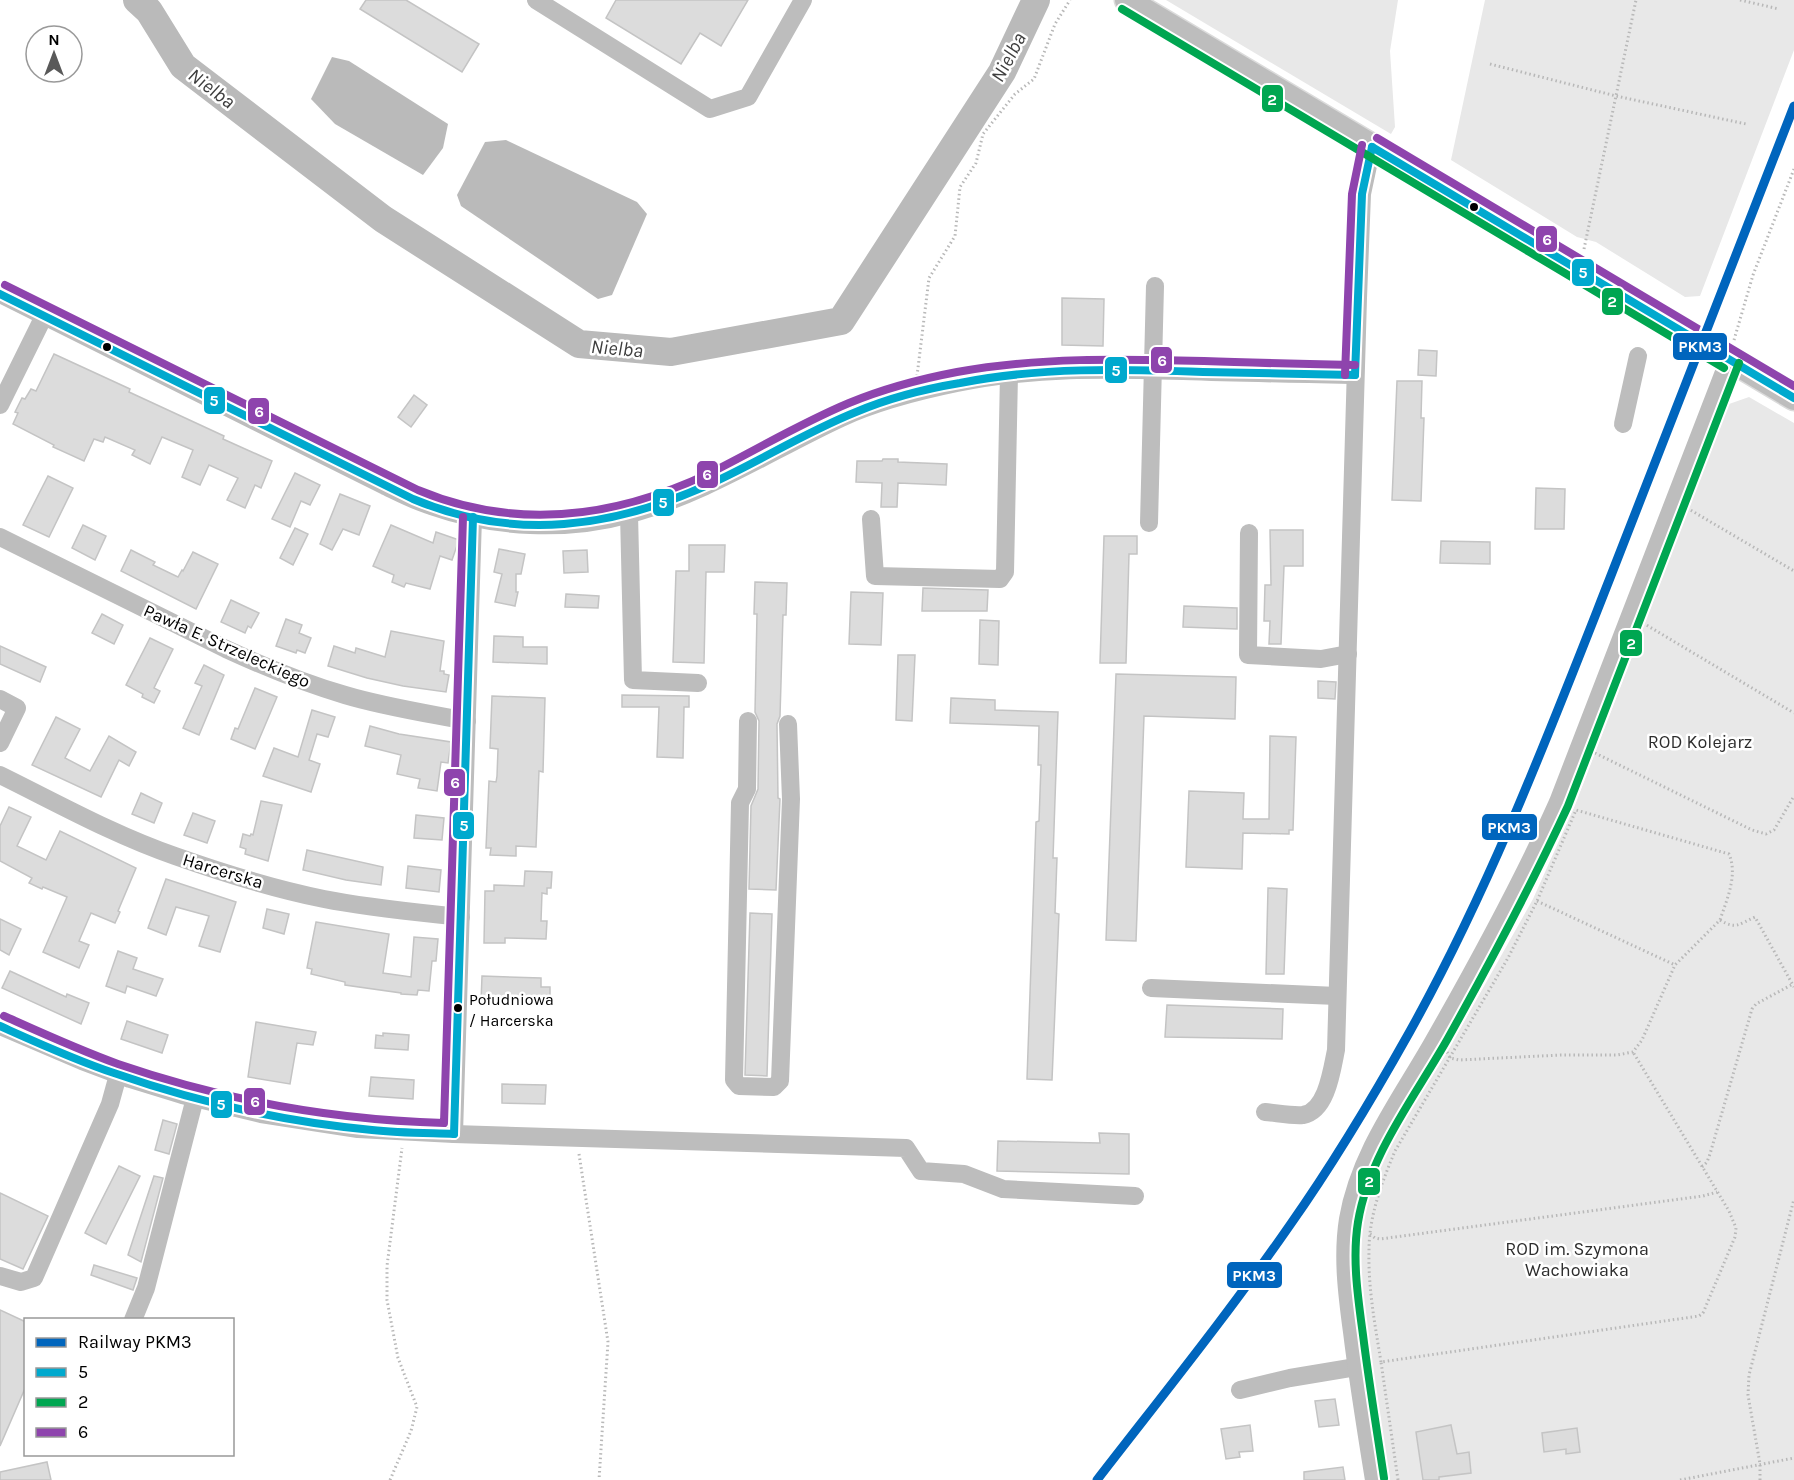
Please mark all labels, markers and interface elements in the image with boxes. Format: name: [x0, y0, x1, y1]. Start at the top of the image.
north arrow: [24, 24, 84, 84]
water label: Nielba: [986, 29, 1031, 86]
text: N: [48, 30, 60, 49]
water label: Nielba: [184, 63, 240, 113]
line badge: 2: [1261, 84, 1284, 113]
text: 2: [1267, 90, 1277, 109]
unlabelled marker: [1468, 201, 1480, 213]
line badge: 6: [1535, 225, 1558, 253]
text: 6: [1542, 230, 1552, 249]
line badge: 5: [1571, 258, 1595, 287]
text: 5: [1578, 263, 1588, 282]
line badge: 2: [1601, 287, 1624, 316]
text: 2: [1607, 292, 1617, 311]
line badge: PKM3: [1672, 332, 1728, 361]
water label: Nielba: [590, 335, 644, 362]
text: PKM3: [1678, 337, 1722, 356]
unlabelled marker: [101, 341, 113, 353]
line badge: 6: [1150, 346, 1173, 374]
text: 6: [1157, 351, 1167, 370]
line badge: 5: [1104, 356, 1128, 384]
text: 5: [1111, 361, 1121, 380]
line badge: 5: [203, 386, 226, 415]
text: 5: [209, 391, 219, 410]
line badge: 6: [247, 397, 270, 425]
text: 6: [254, 402, 264, 421]
line badge: 6: [696, 460, 719, 489]
text: 6: [702, 465, 712, 484]
line badge: 5: [652, 488, 675, 517]
text: 5: [658, 493, 668, 512]
street label: Pawła E. Strzeleckiego: [140, 599, 314, 693]
line badge: 2: [1619, 629, 1643, 657]
text: 2: [1626, 634, 1636, 653]
park label: ROD Kolejarz: [1648, 731, 1752, 753]
line badge: 6: [443, 768, 466, 797]
text: 6: [450, 773, 460, 792]
line badge: 5: [452, 811, 475, 840]
line badge: PKM3: [1481, 813, 1538, 841]
text: 5: [459, 816, 469, 835]
text: PKM3: [1487, 818, 1531, 837]
street label: Harcerska: [180, 848, 266, 894]
place label: Południowa / Harcerska: [469, 990, 554, 1030]
marker: Południowa / Harcerska: [452, 1002, 464, 1014]
line badge: 6: [243, 1087, 266, 1116]
line badge: 5: [210, 1090, 233, 1119]
text: 6: [250, 1092, 260, 1111]
text: 5: [216, 1095, 226, 1114]
line badge: 2: [1357, 1167, 1381, 1196]
text: 2: [1364, 1172, 1374, 1191]
park label: ROD im. Szymona Wachowiaka: [1505, 1238, 1649, 1281]
line badge: PKM3: [1226, 1261, 1283, 1289]
text: PKM3: [1232, 1266, 1276, 1285]
legend: [24, 1318, 234, 1456]
text: Railway PKM3: [78, 1331, 192, 1353]
text: 5: [78, 1361, 88, 1383]
text: 2: [78, 1391, 88, 1413]
text: 6: [78, 1421, 88, 1443]

